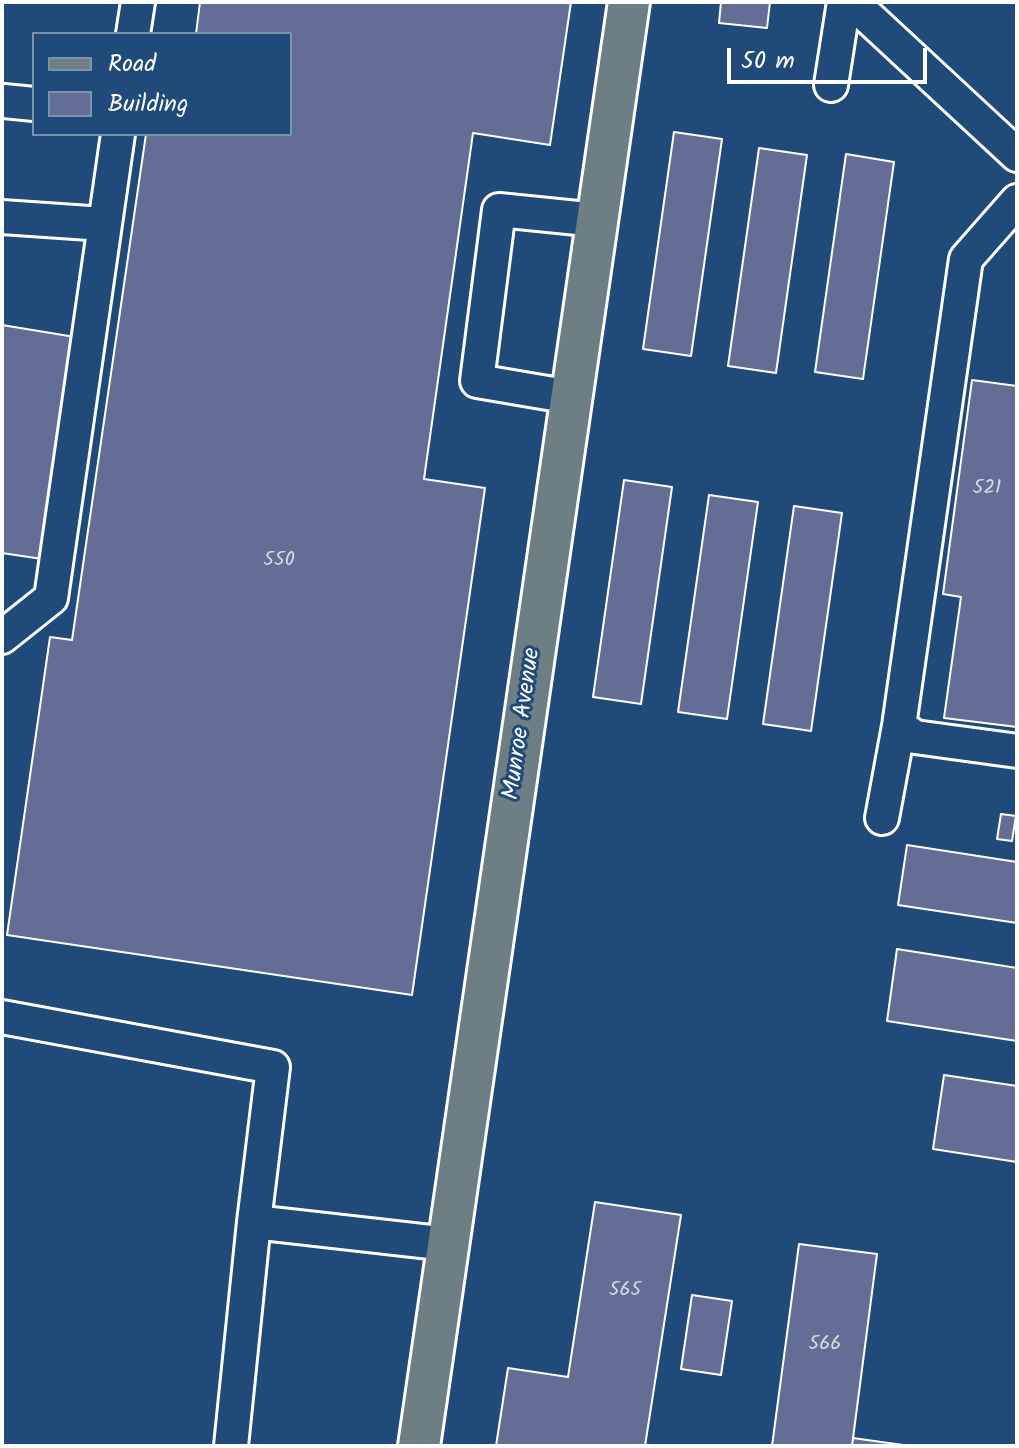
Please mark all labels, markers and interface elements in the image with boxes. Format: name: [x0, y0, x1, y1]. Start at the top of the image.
legend: [32, 32, 292, 136]
scale bar: [731, 32, 931, 82]
text: 50 m: [741, 42, 795, 81]
text: Road: [108, 45, 156, 84]
text: Building: [108, 85, 188, 124]
house number: 521: [973, 478, 1001, 502]
house number: 550: [263, 550, 295, 574]
street label: Munroe Avenue: [499, 646, 549, 802]
house number: 565: [609, 1280, 641, 1304]
house number: 566: [809, 1334, 841, 1358]

